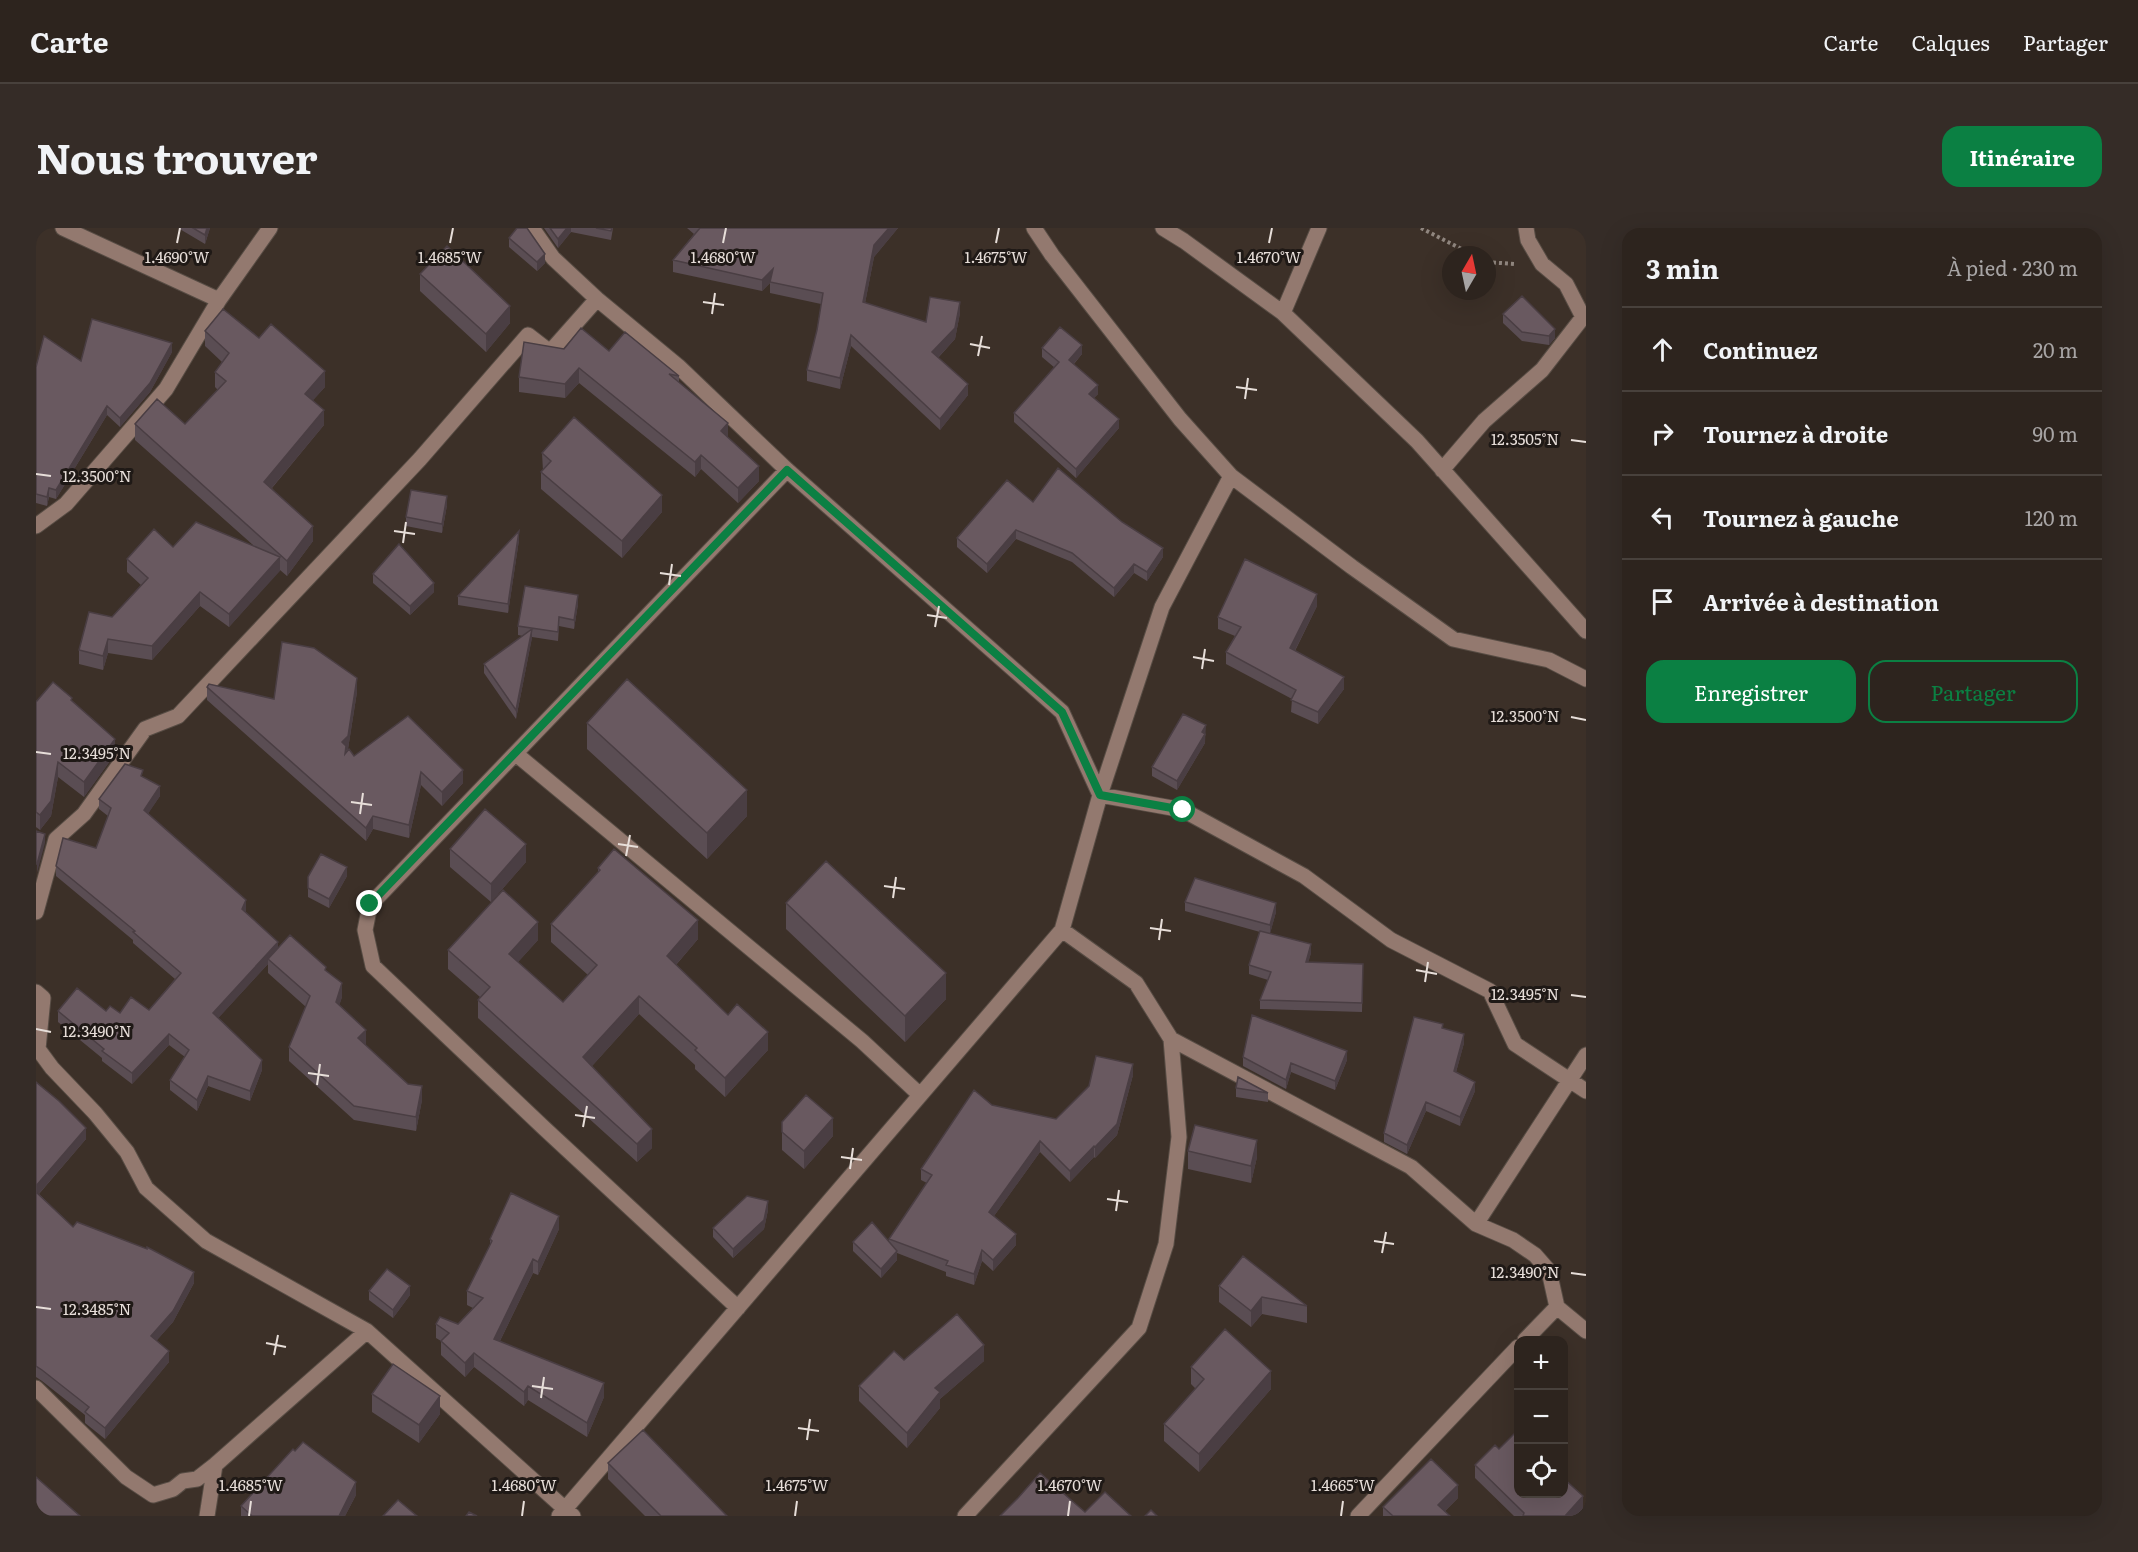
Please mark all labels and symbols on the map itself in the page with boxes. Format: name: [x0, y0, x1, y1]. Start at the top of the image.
text: 1.4690°W: [145, 245, 210, 268]
text: 1.4685°W: [418, 245, 483, 268]
text: 1.4680°W: [690, 245, 756, 268]
text: 1.4675°W: [965, 245, 1028, 268]
text: 1.4670°W: [1237, 245, 1302, 268]
north arrow: [1442, 246, 1496, 300]
text: 12.3505°N: [1491, 427, 1559, 450]
text: 12.3500°N: [62, 464, 132, 487]
text: 12.3500°N: [1490, 704, 1560, 727]
text: 12.3495°N: [63, 741, 131, 764]
route start: [1169, 796, 1195, 822]
route end: [356, 890, 382, 916]
text: 12.3495°N: [1491, 982, 1559, 1005]
text: 12.3490°N: [62, 1019, 132, 1042]
text: 12.3490°N: [1490, 1260, 1560, 1283]
text: 12.3485°N: [63, 1297, 131, 1320]
text: 1.4685°W: [219, 1473, 284, 1496]
text: 1.4680°W: [491, 1473, 557, 1496]
text: 1.4675°W: [766, 1473, 829, 1496]
text: 1.4670°W: [1038, 1473, 1103, 1496]
text: 1.4665°W: [1311, 1473, 1376, 1496]

